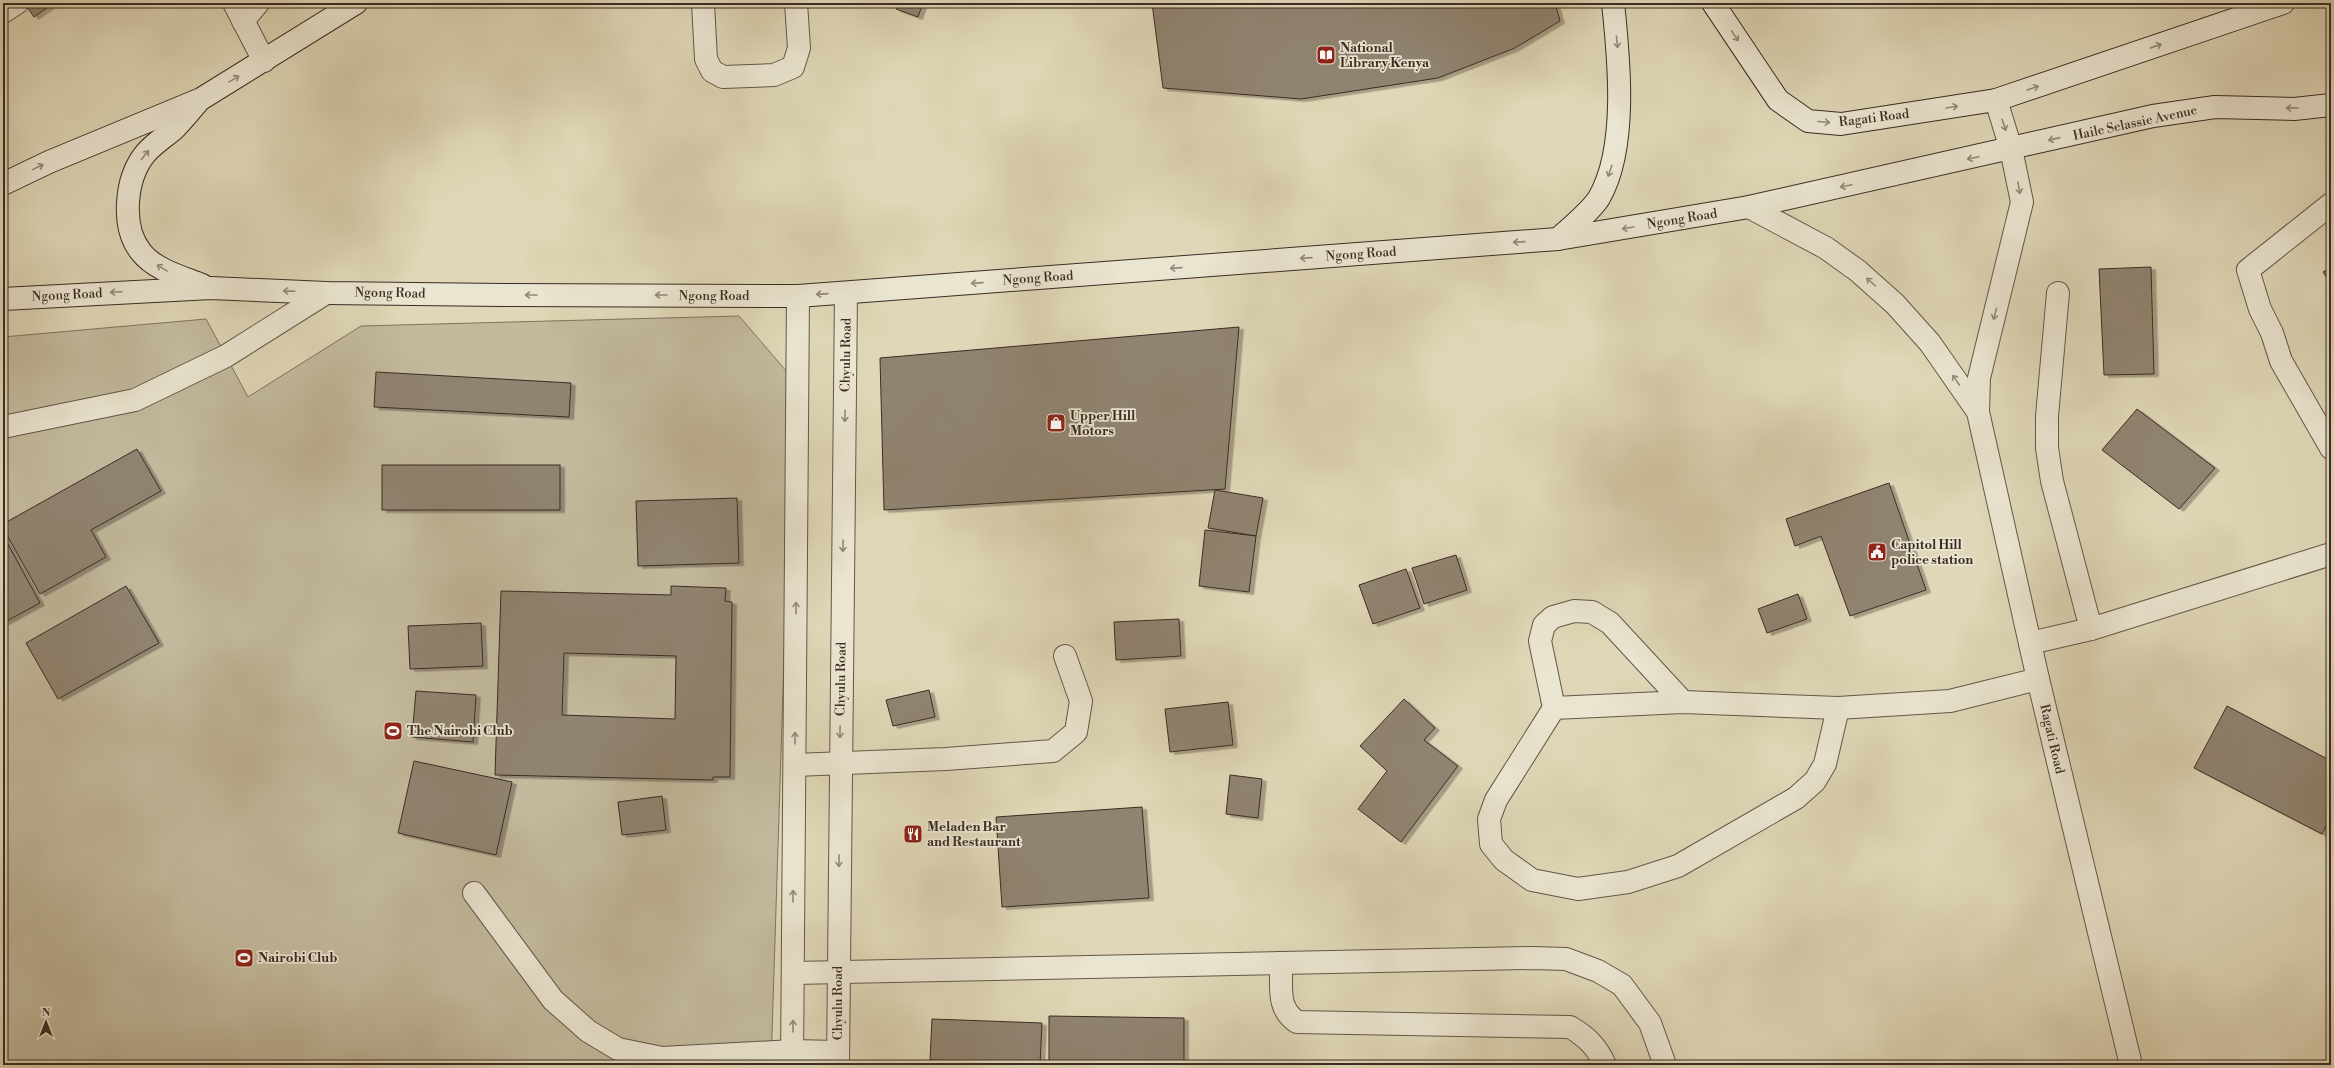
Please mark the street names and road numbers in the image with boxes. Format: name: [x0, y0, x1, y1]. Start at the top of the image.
street label: Haile Selassie Avenue: [2071, 102, 2199, 144]
street label: Ragati Road: [1838, 106, 1911, 130]
street label: Ngong Road: [1646, 205, 1719, 232]
street label: Ngong Road: [1325, 243, 1398, 264]
street label: Ngong Road: [1002, 267, 1075, 288]
street label: Ngong Road: [354, 284, 426, 302]
street label: Ngong Road: [31, 285, 103, 305]
street label: Ngong Road: [678, 288, 750, 304]
street label: Chyulu Road: [837, 317, 855, 392]
street label: Chyulu Road: [832, 641, 850, 716]
street label: Ragati Road: [2036, 703, 2068, 776]
street label: Chyulu Road: [830, 965, 846, 1040]

